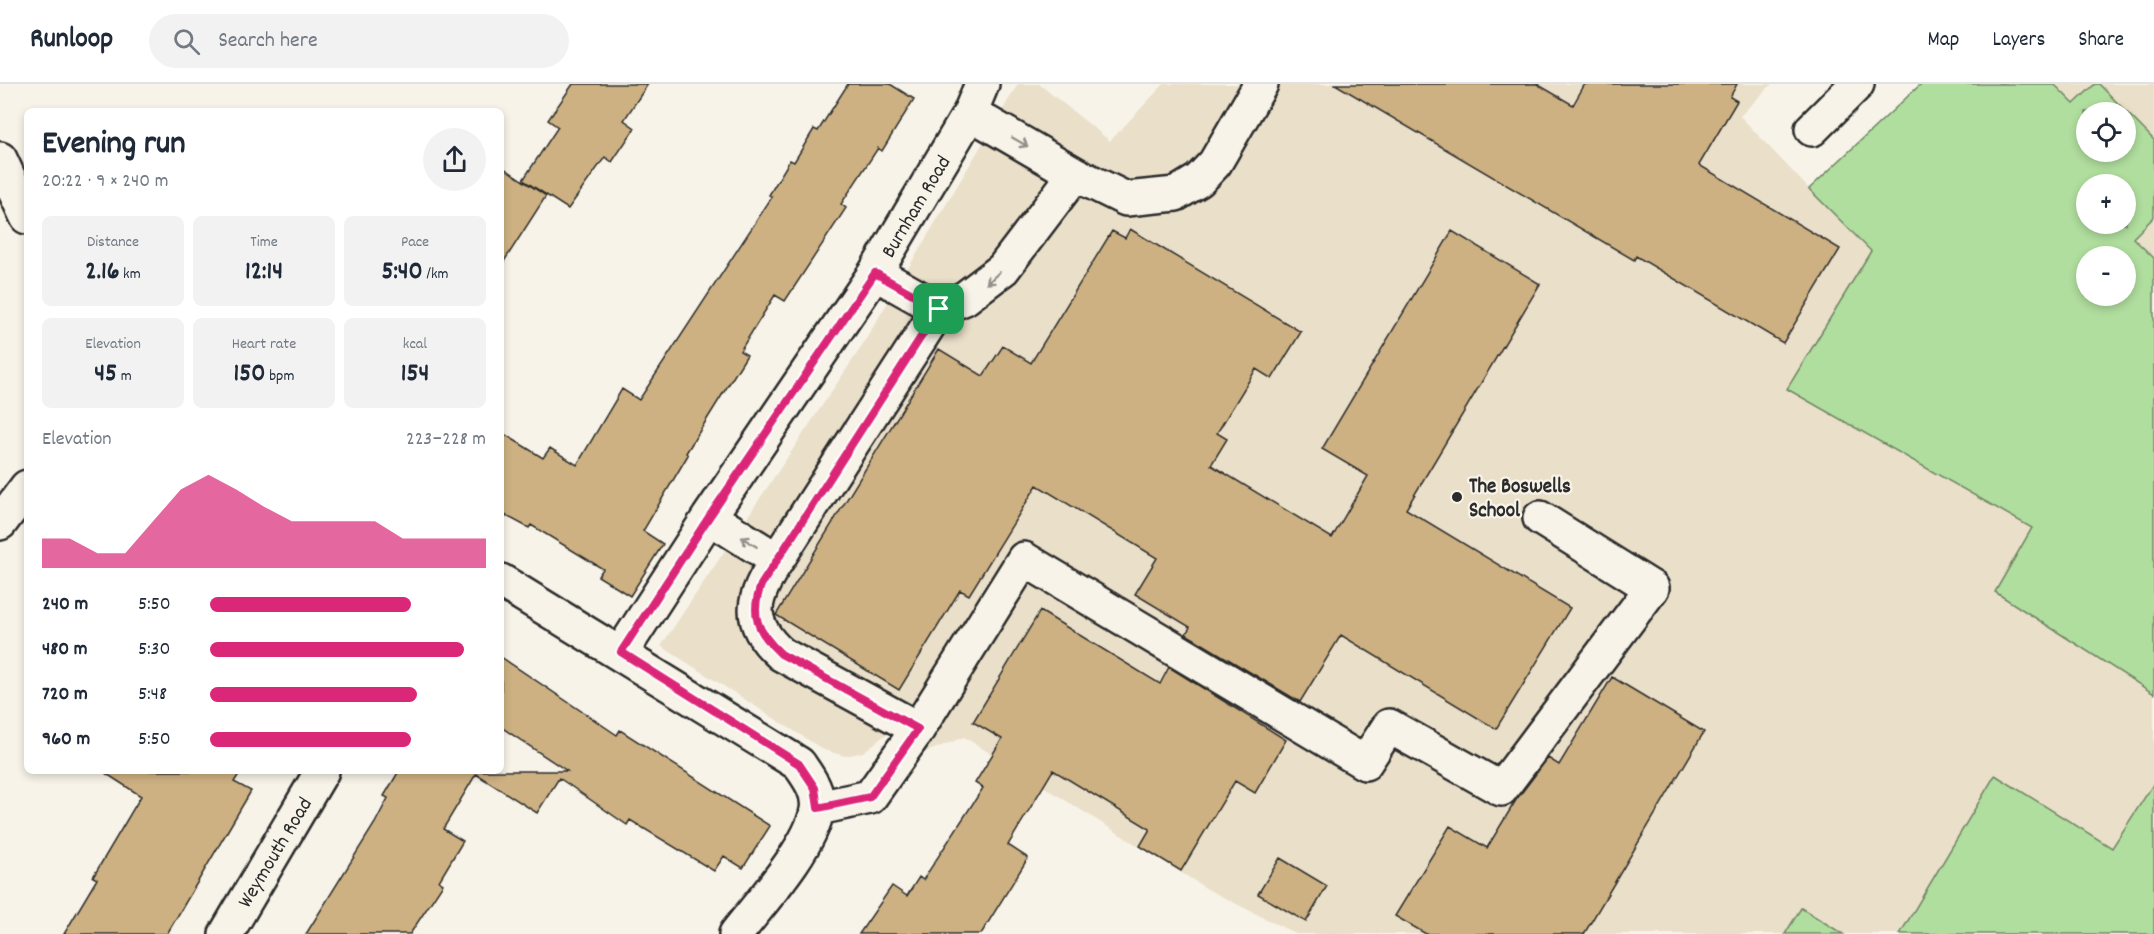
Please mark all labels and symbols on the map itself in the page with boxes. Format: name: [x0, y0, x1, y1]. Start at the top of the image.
one-way arrow: [1011, 136, 1028, 148]
street label: Burnham Road: [875, 151, 960, 264]
one-way arrow: [986, 270, 1001, 285]
pin: [913, 283, 964, 334]
place label: The Boswells School: [1469, 473, 1571, 527]
marker: The Boswells School: [1450, 490, 1464, 504]
one-way arrow: [741, 536, 758, 548]
street label: Weymouth Road: [232, 793, 321, 914]

